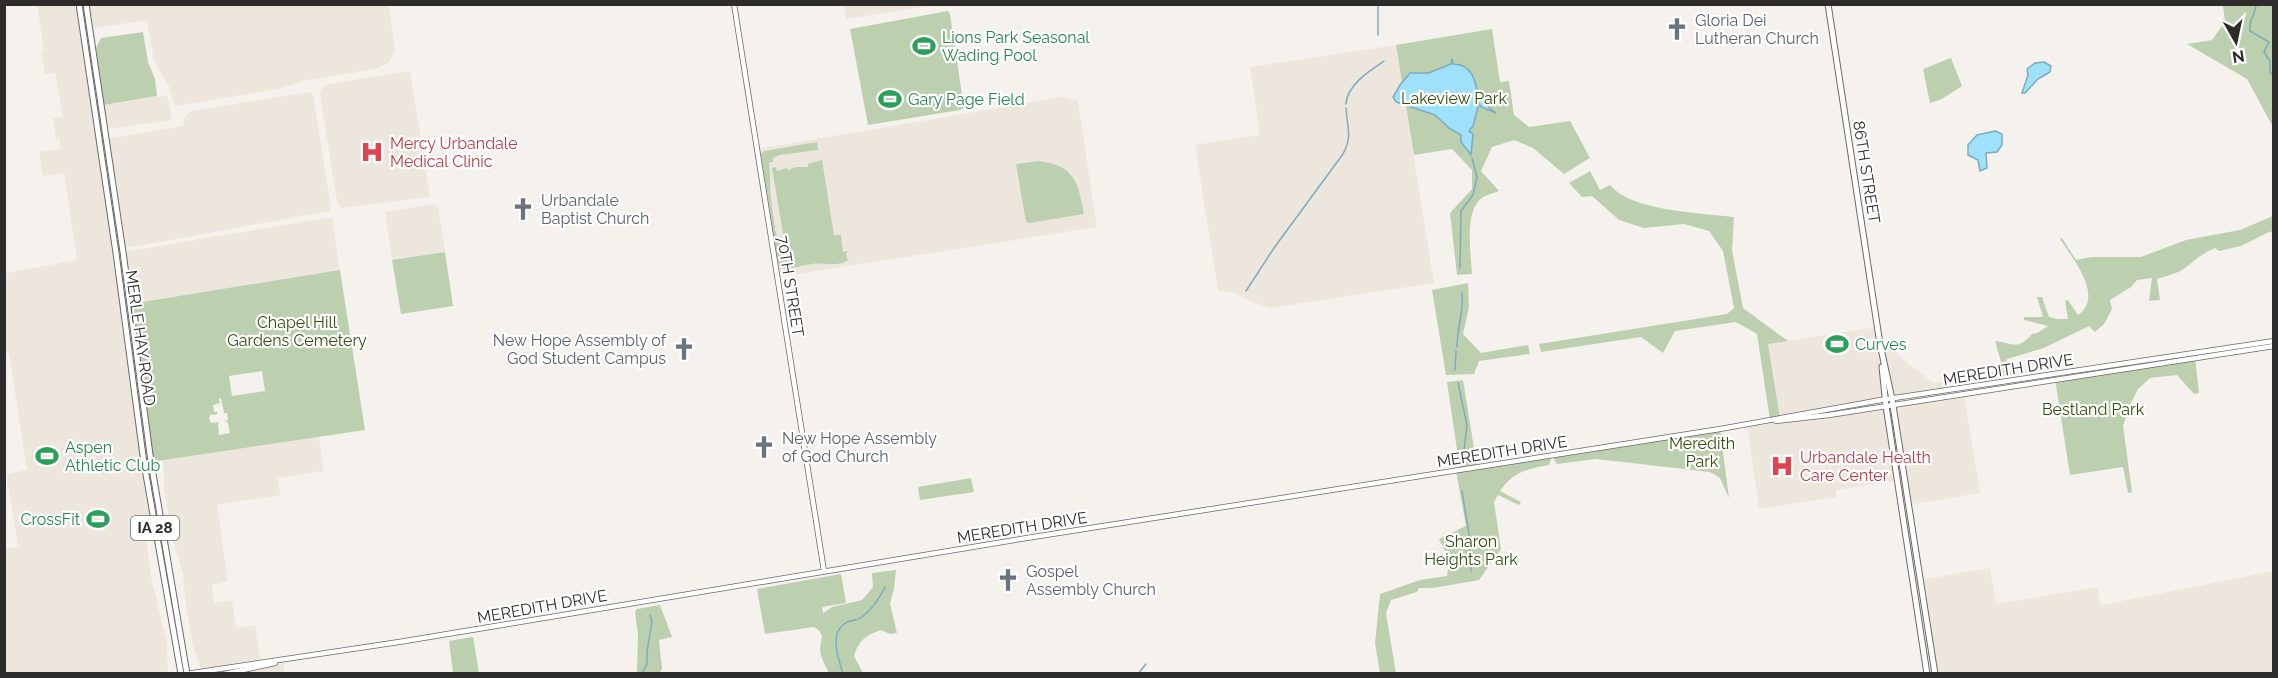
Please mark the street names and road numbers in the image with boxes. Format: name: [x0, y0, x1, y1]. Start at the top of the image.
street label: 86TH STREET: [1849, 119, 1884, 225]
street label: 70TH STREET: [773, 234, 808, 338]
street label: MERLE HAY ROAD: [122, 269, 159, 407]
street label: MEREDITH DRIVE: [1942, 350, 2075, 389]
street label: MEREDITH DRIVE: [1436, 432, 1569, 471]
street label: MEREDITH DRIVE: [956, 508, 1089, 547]
road number: IA 28: [131, 516, 179, 540]
street label: MEREDITH DRIVE: [476, 586, 609, 627]

